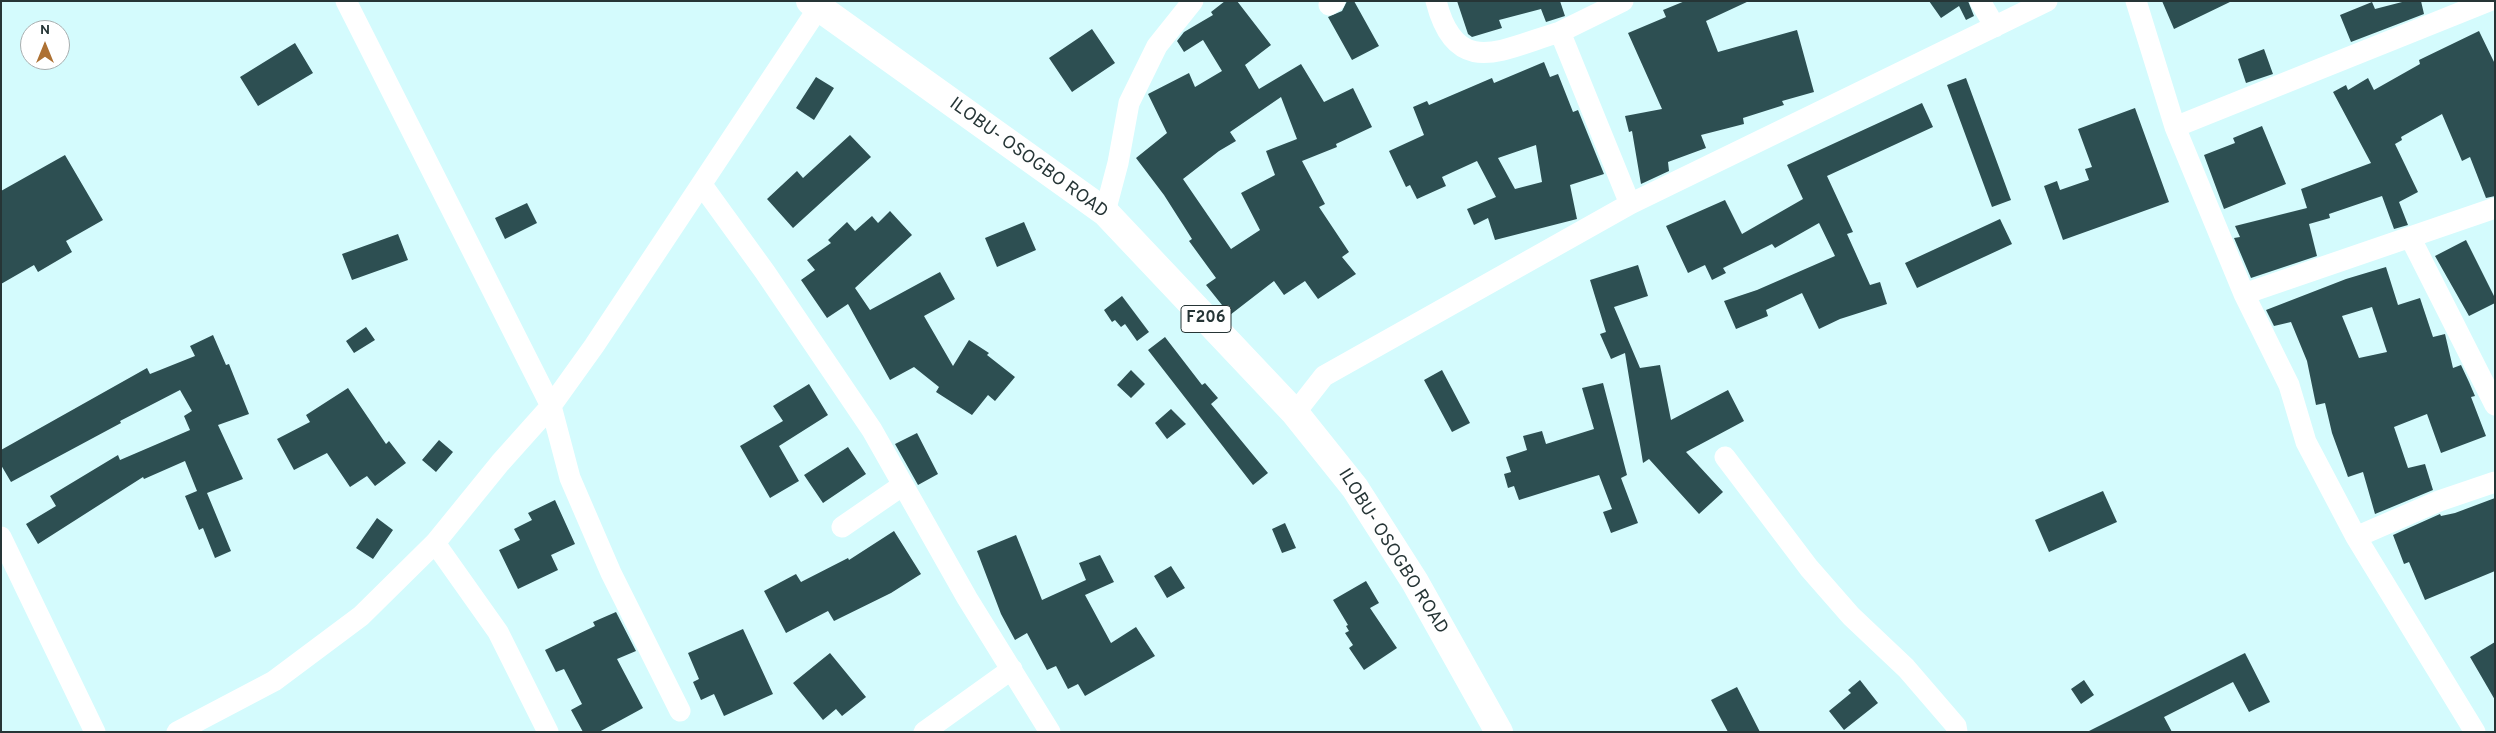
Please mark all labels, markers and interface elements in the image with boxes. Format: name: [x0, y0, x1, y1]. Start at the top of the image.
north arrow: [20, 20, 70, 70]
text: N: [40, 22, 50, 39]
street label: ILOBU- OSOGBO ROAD: [945, 94, 1111, 224]
road number: F206: [1181, 306, 1231, 332]
street label: ILOBU- OSOGBO ROAD: [1332, 465, 1452, 639]

